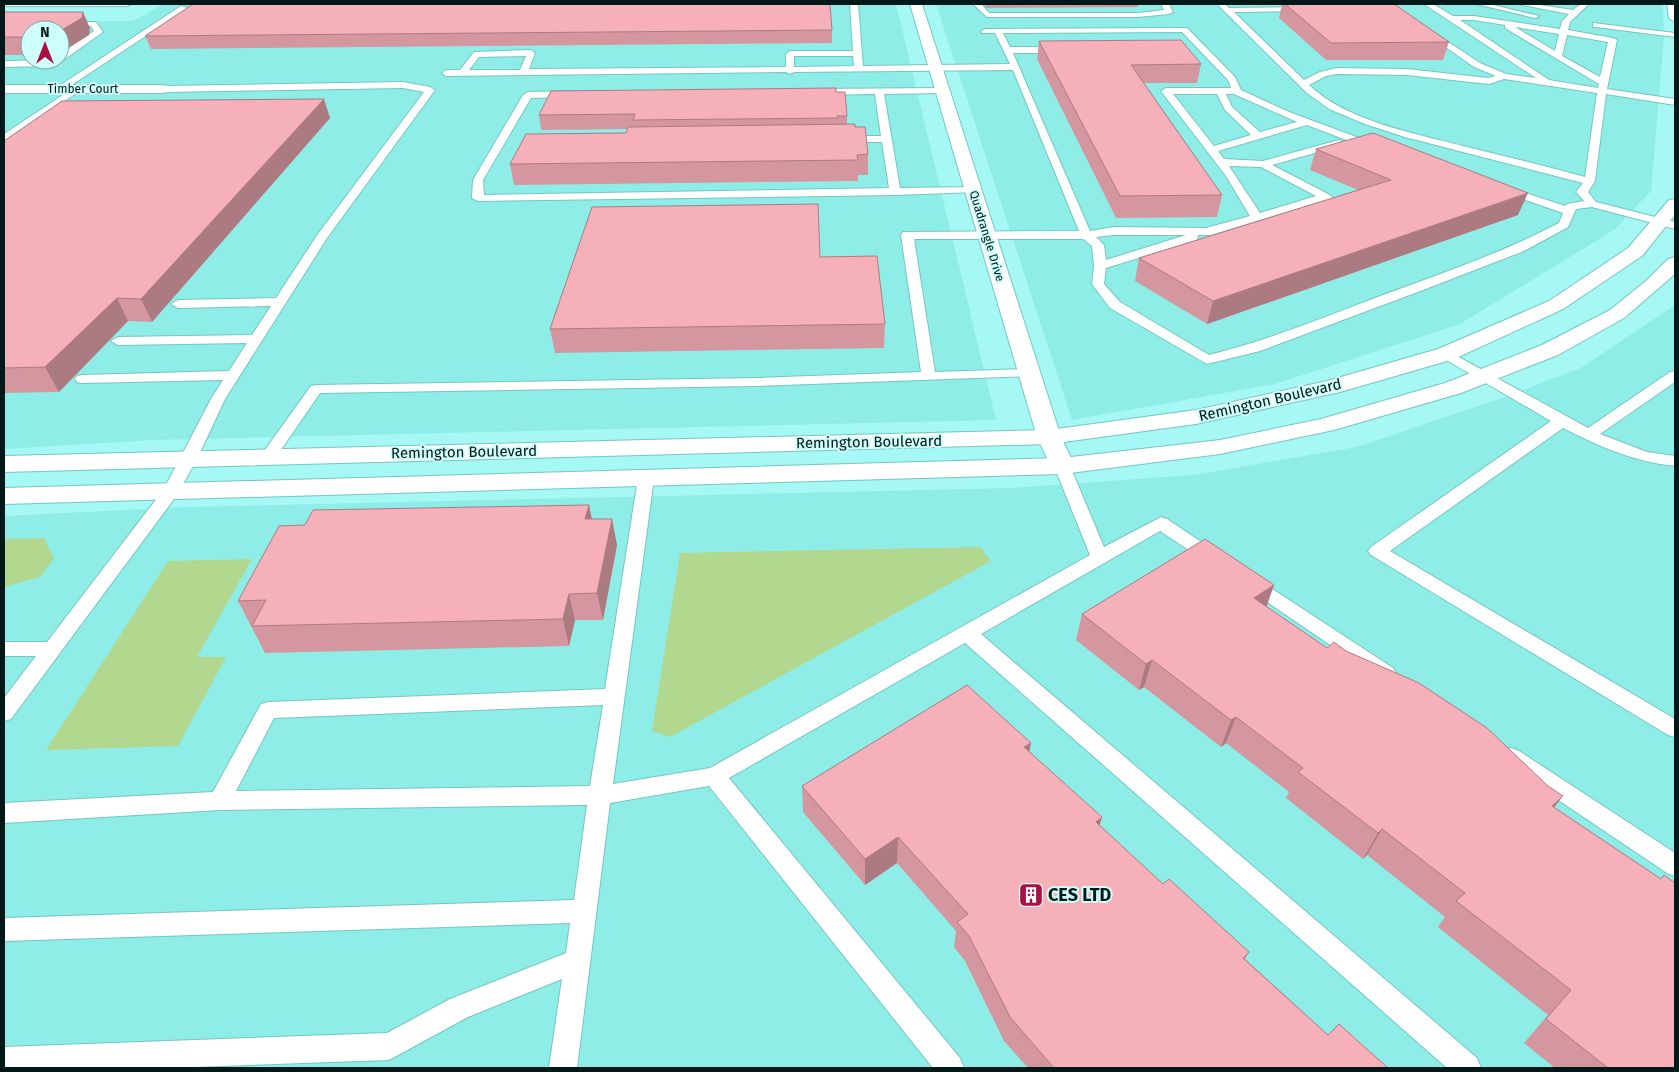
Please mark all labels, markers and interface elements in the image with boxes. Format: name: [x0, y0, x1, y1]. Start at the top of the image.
north arrow: [20, 20, 70, 70]
text: N: [40, 24, 50, 41]
street label: Timber Court: [48, 82, 119, 96]
street label: Quadrangle Drive: [967, 189, 1007, 283]
street label: Remington Boulevard: [1197, 375, 1343, 425]
street label: Remington Boulevard: [796, 432, 942, 452]
street label: Remington Boulevard: [391, 442, 537, 462]
building icon: CES LTD: [1018, 882, 1044, 908]
place label: CES LTD: [1048, 884, 1111, 906]

